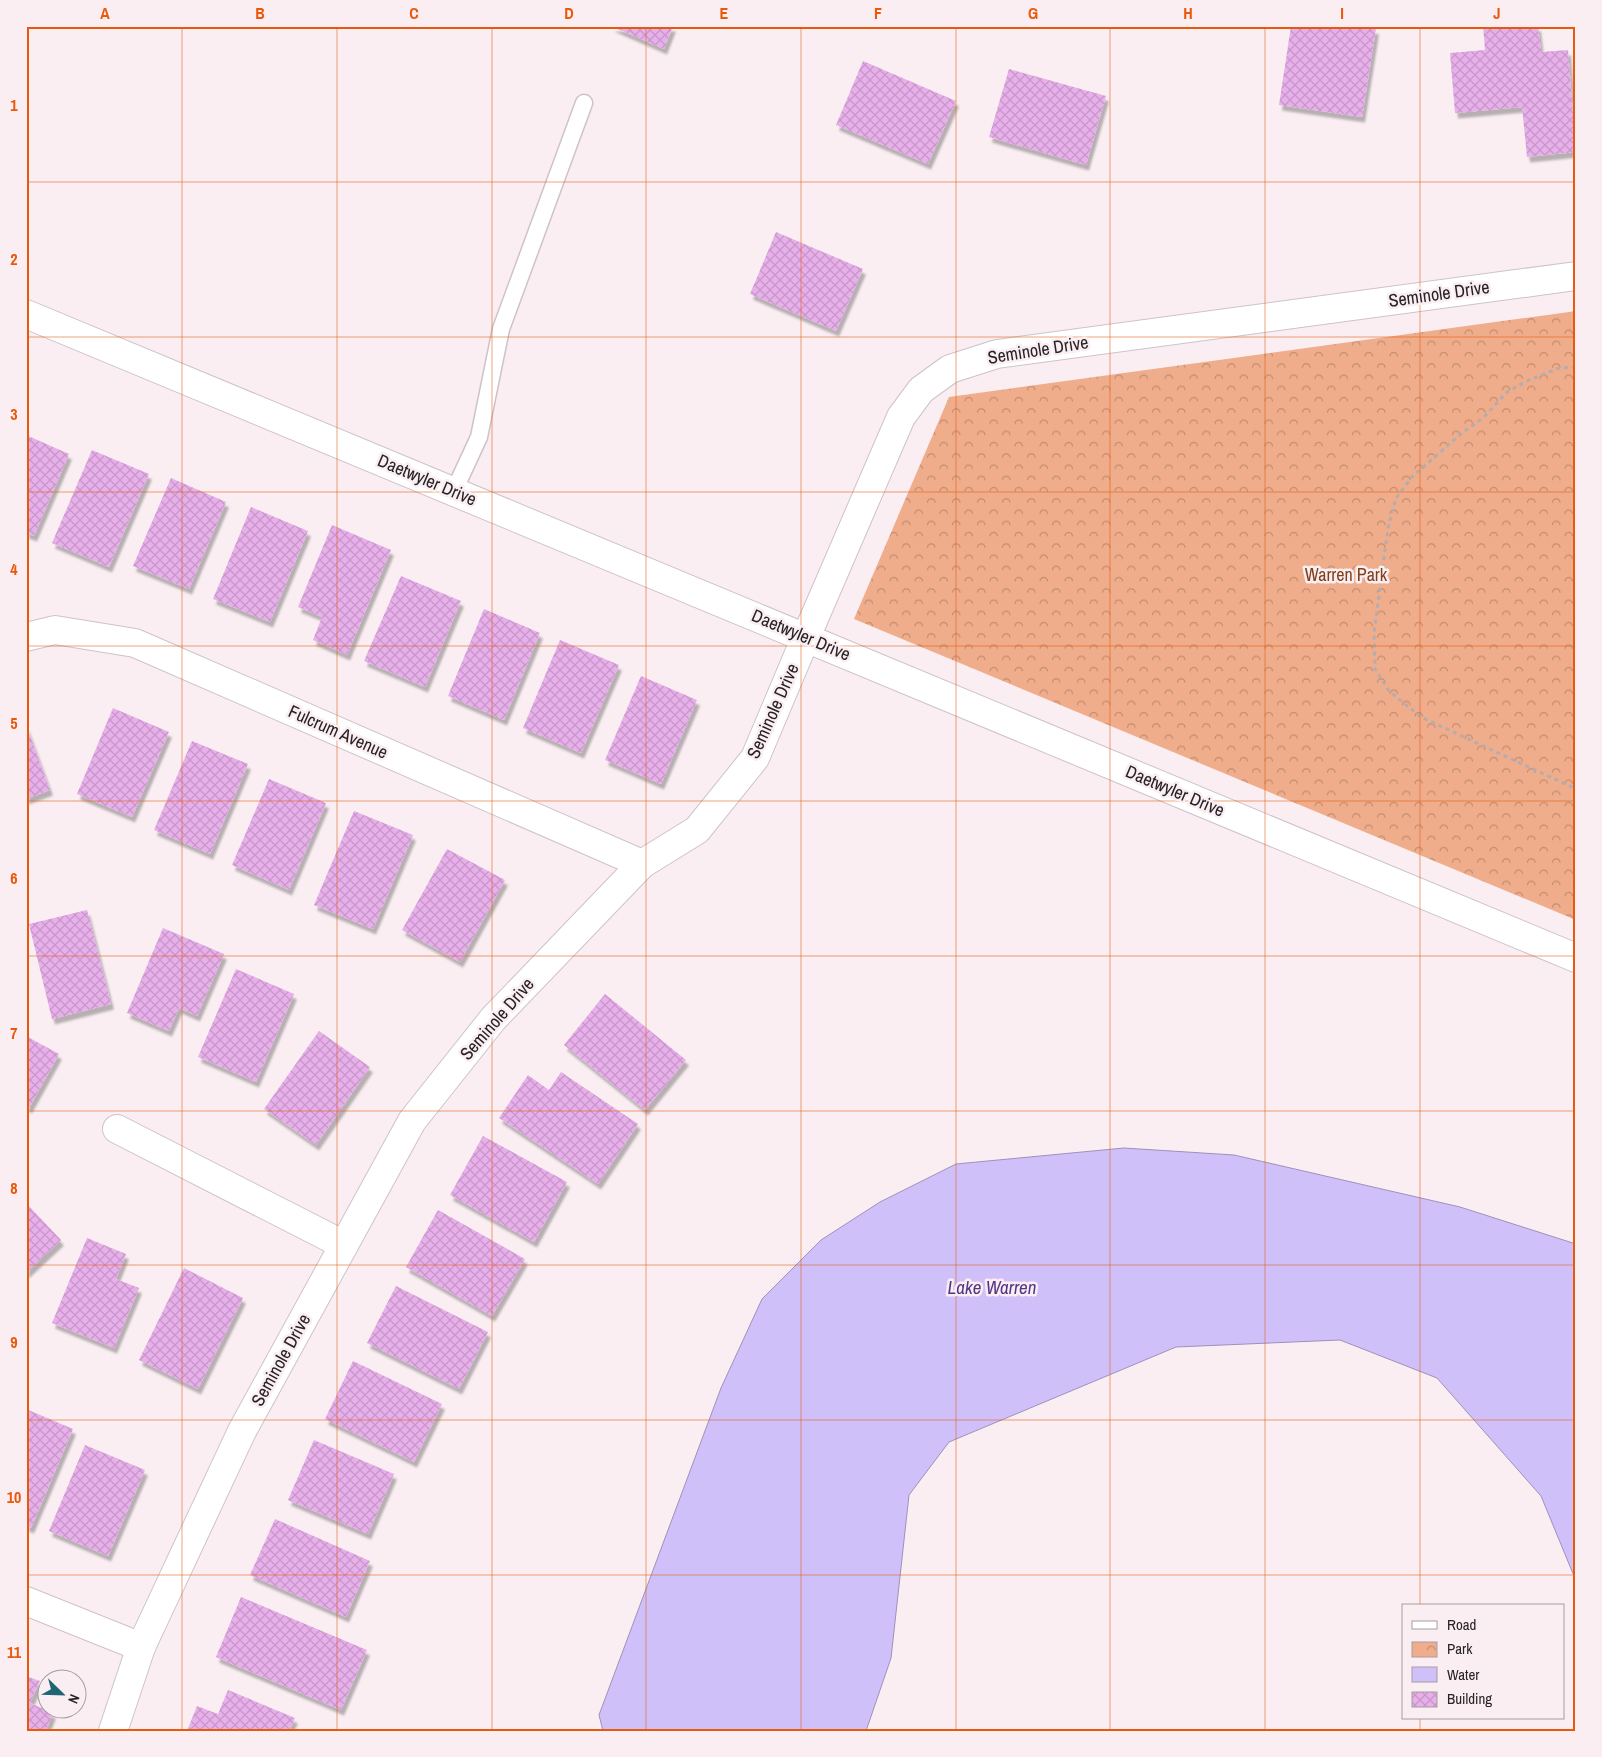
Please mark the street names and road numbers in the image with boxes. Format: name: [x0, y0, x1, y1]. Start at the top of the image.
street label: Seminole Drive: [1387, 274, 1491, 313]
street label: Seminole Drive: [986, 329, 1090, 370]
street label: Daetwyler Drive: [374, 448, 480, 512]
street label: Daetwyler Drive: [748, 603, 854, 667]
street label: Seminole Drive: [740, 659, 805, 762]
street label: Fulcrum Avenue: [285, 698, 392, 765]
street label: Daetwyler Drive: [1122, 759, 1228, 823]
street label: Seminole Drive: [454, 972, 539, 1065]
street label: Seminole Drive: [245, 1309, 316, 1410]

